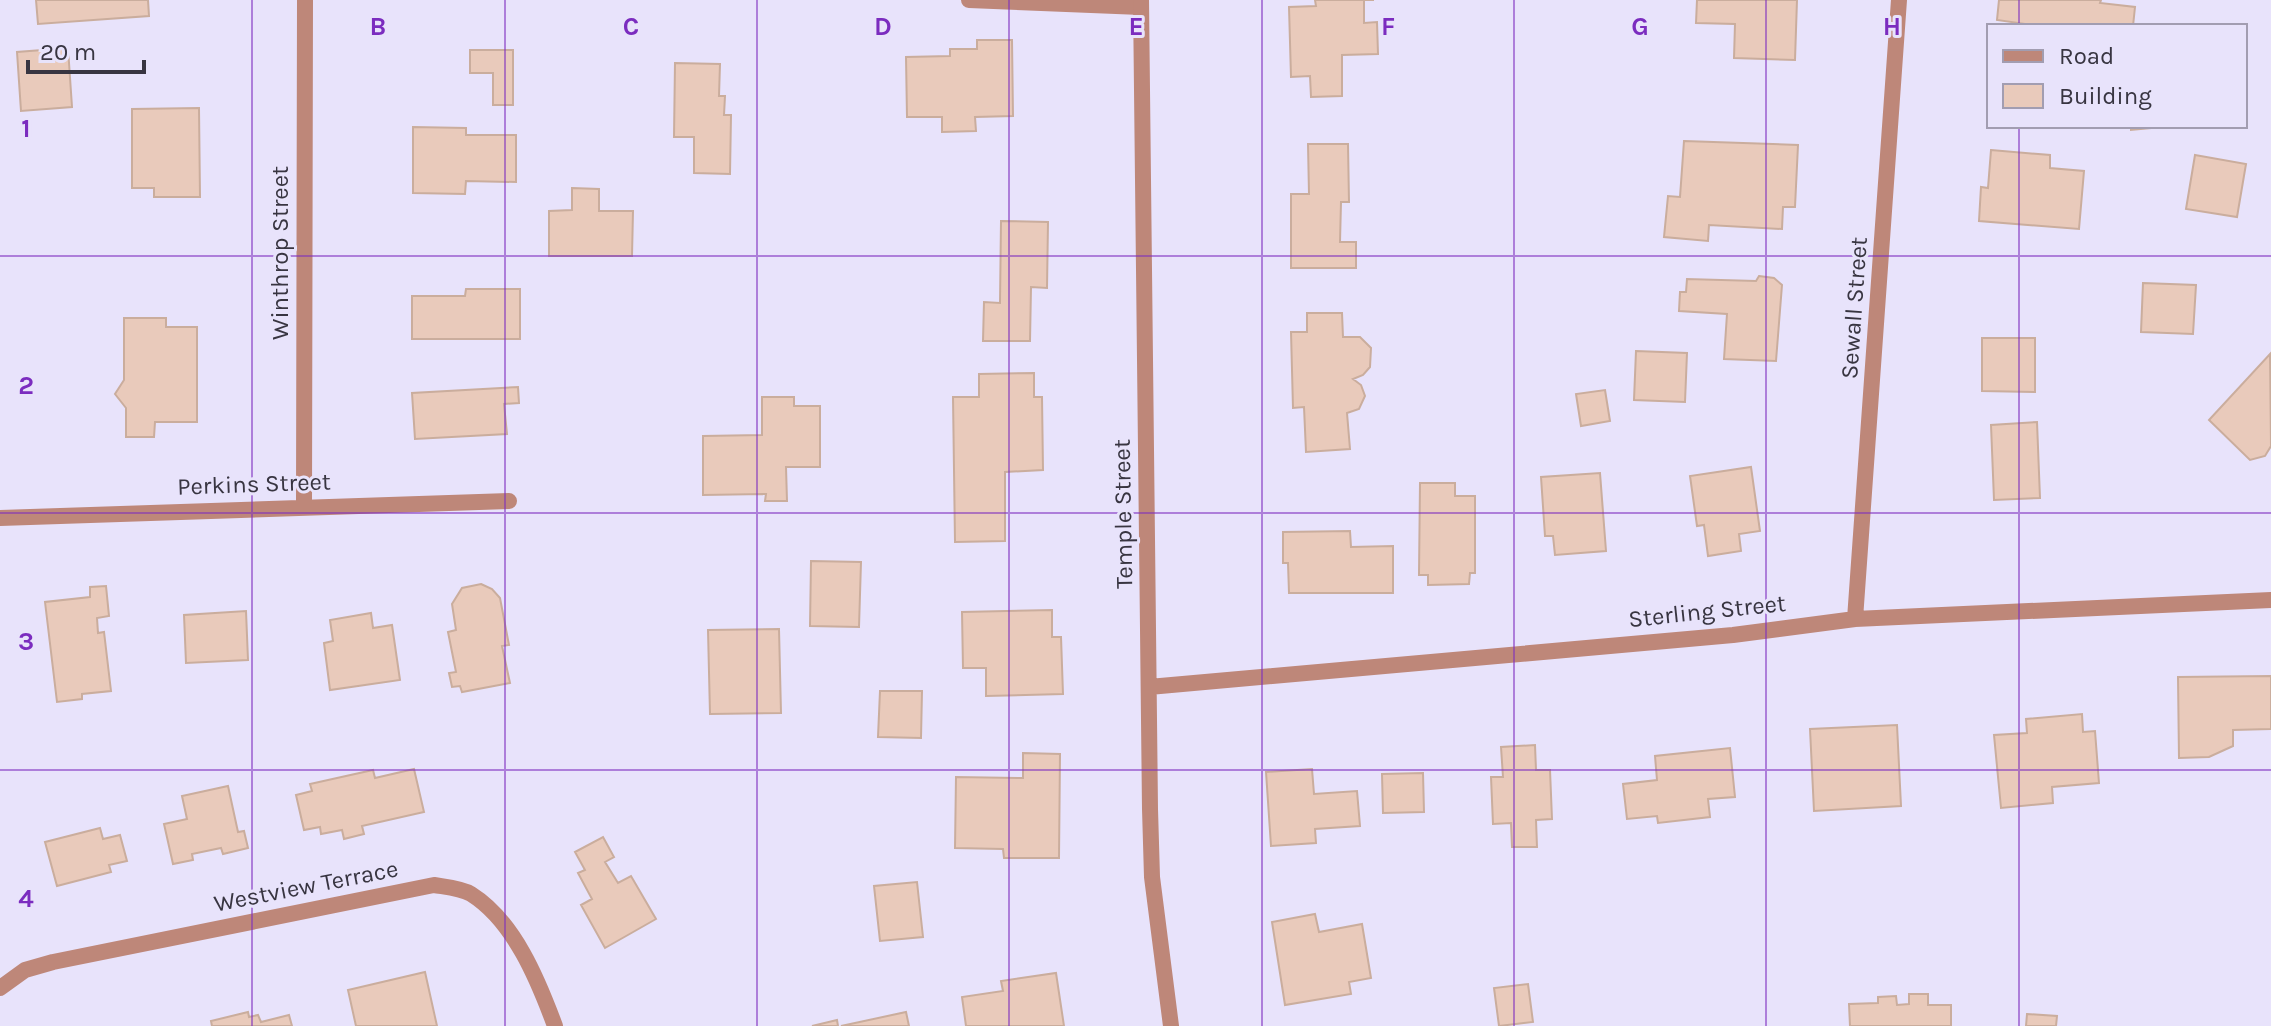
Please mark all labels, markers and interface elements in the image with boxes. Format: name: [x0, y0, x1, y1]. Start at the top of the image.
text: B: [370, 11, 386, 42]
text: C: [623, 11, 639, 42]
text: D: [874, 11, 892, 42]
text: E: [1128, 11, 1144, 42]
text: F: [1381, 11, 1395, 42]
text: G: [1631, 11, 1649, 42]
text: H: [1883, 11, 1901, 42]
scale bar: [28, 24, 144, 74]
legend: [1987, 24, 2247, 128]
text: 20 m: [40, 38, 96, 66]
text: Road: [2059, 42, 2114, 70]
text: Building: [2059, 82, 2152, 110]
text: 1: [21, 113, 31, 144]
street label: Winthrop Street: [266, 166, 294, 340]
street label: Sewall Street: [1835, 236, 1873, 380]
text: 2: [18, 370, 34, 401]
street label: Temple Street: [1108, 439, 1138, 589]
street label: Perkins Street: [177, 467, 331, 501]
street label: Sterling Street: [1627, 589, 1787, 633]
text: 3: [18, 626, 34, 657]
street label: Westview Terrace: [212, 854, 400, 918]
text: 4: [18, 883, 34, 914]

